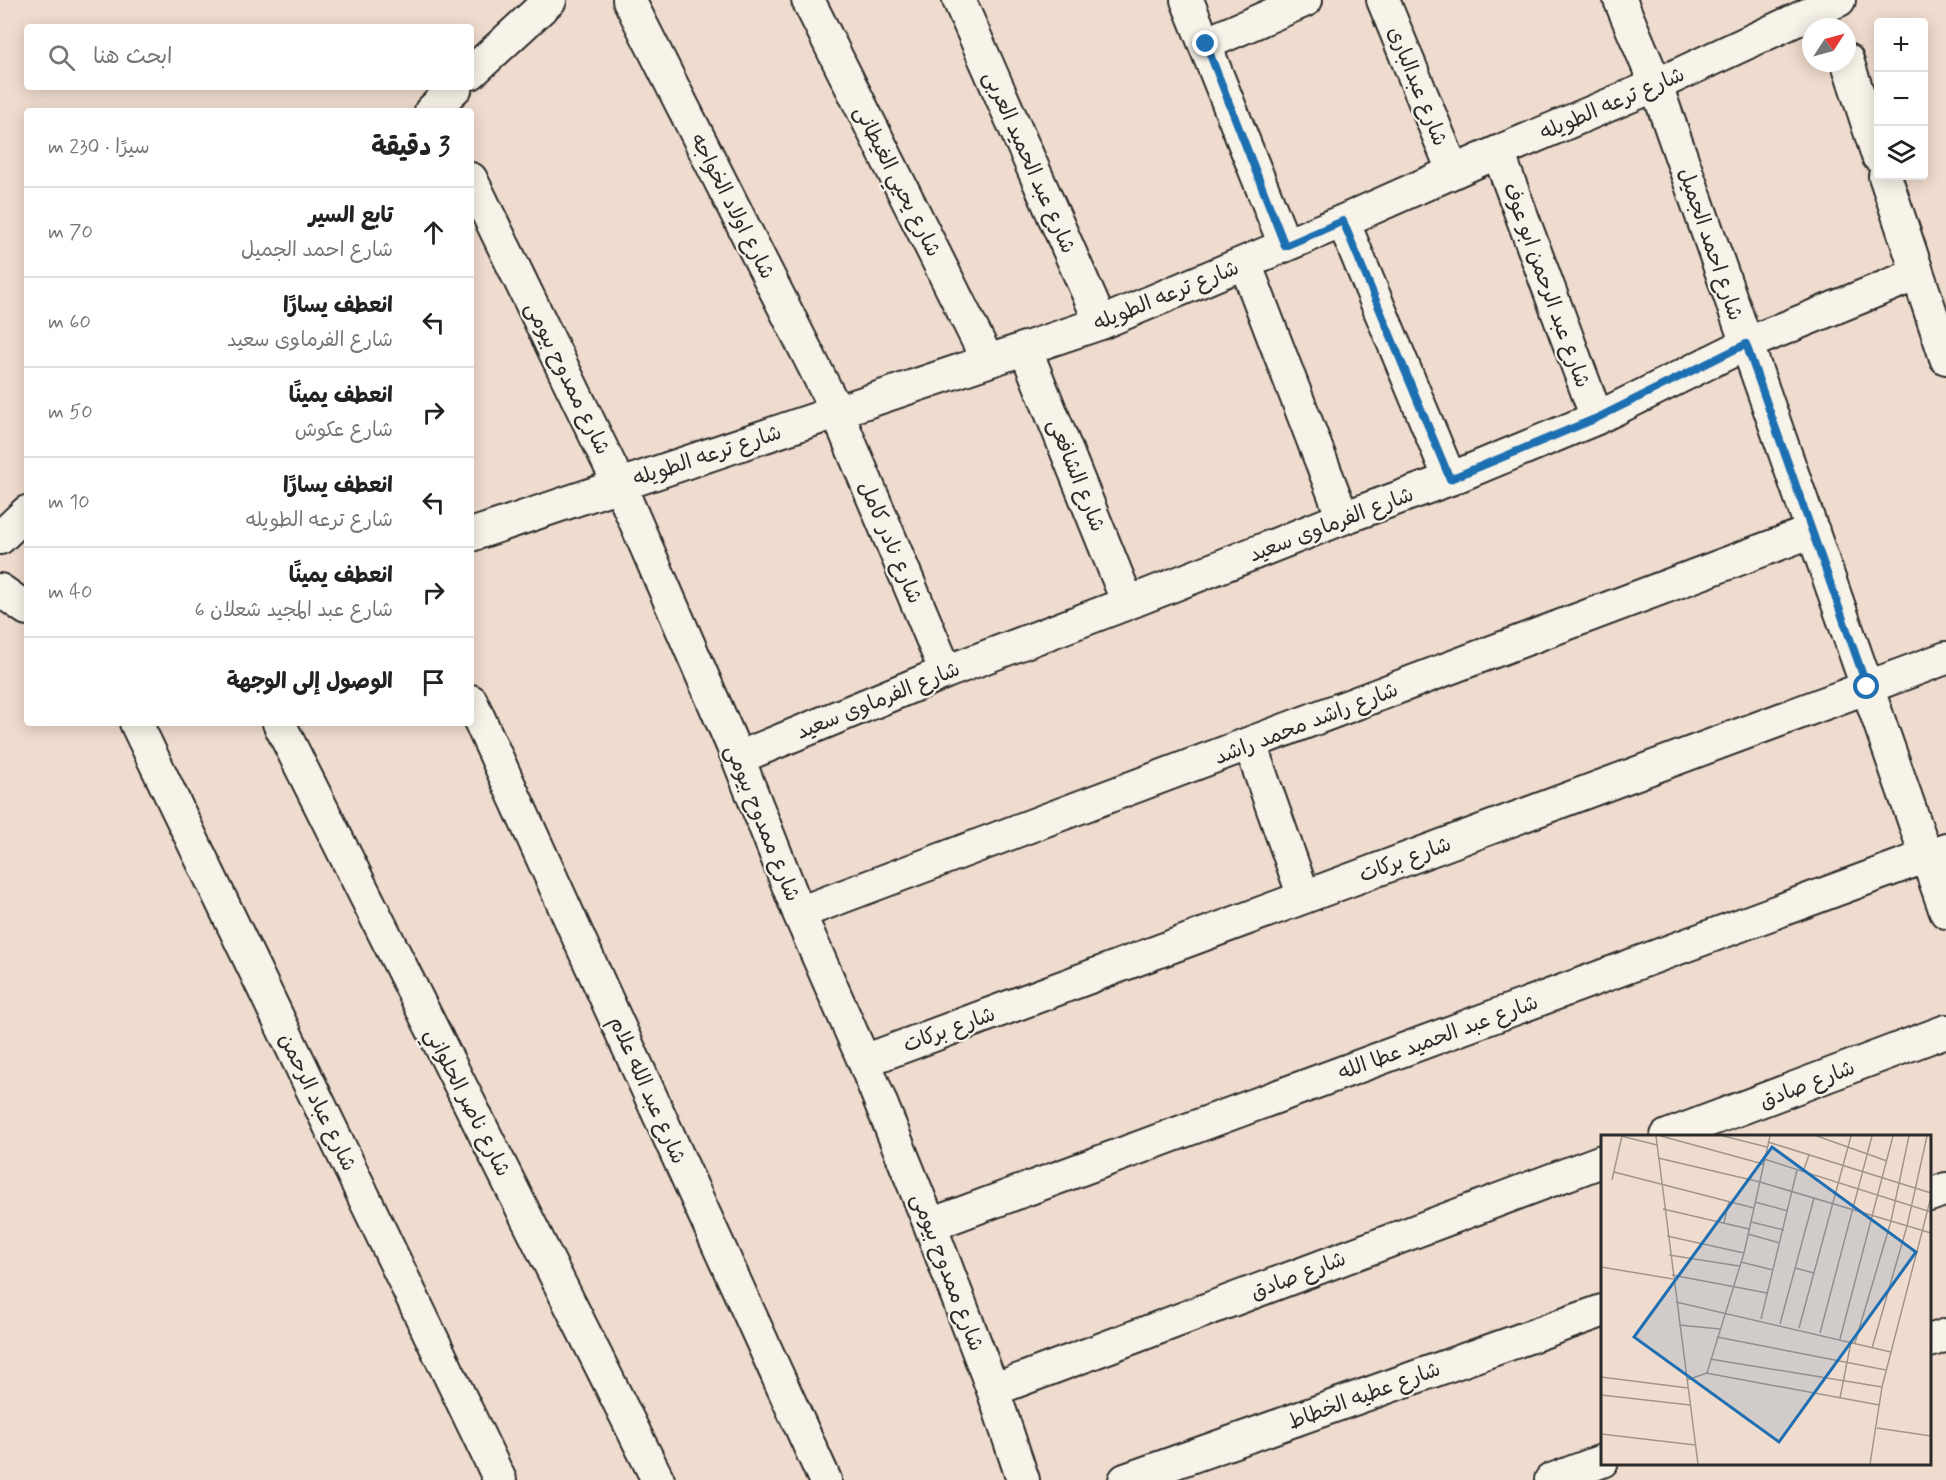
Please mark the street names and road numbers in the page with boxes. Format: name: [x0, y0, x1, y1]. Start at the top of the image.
street label: شارع عبدالبارى: [1380, 22, 1454, 150]
street label: شارع ترعه الطويله: [1536, 61, 1689, 147]
street label: شارع عبد الحميد العربى: [976, 67, 1082, 258]
street label: شارع يحيي الغيطانى: [843, 101, 947, 264]
street label: شارع اولاد الخواجه: [683, 129, 781, 284]
street label: شارع احمد الجميل: [1671, 164, 1749, 324]
street label: شارع عبد الرحمن ابو عوف: [1496, 179, 1596, 392]
street label: شارع ترعه الطويله: [1089, 254, 1243, 338]
street label: شارع ممدوح بيومى: [518, 297, 616, 459]
street label: شارع الشافعى: [1041, 415, 1111, 536]
street label: شارع ترعه الطويله: [629, 419, 785, 493]
street label: شارع نادر كامل: [852, 477, 928, 608]
street label: شارع الفرماوى سعيد: [1245, 481, 1418, 569]
street label: شارع الفرماوى سعيد: [792, 655, 964, 747]
street label: شارع راشد محمد راشد: [1210, 676, 1402, 772]
street label: شارع ممدوح بيومى: [718, 741, 806, 906]
street label: شارع بركات: [1355, 830, 1455, 890]
street label: شارع عبد الحميد عطا الله: [1334, 989, 1542, 1087]
street label: شارع بركات: [899, 1000, 999, 1060]
street label: شارع عبد الله علام: [601, 1012, 692, 1169]
street label: شارع ناصر الحلواني: [414, 1023, 517, 1183]
street label: شارع عباد الرحمن: [272, 1029, 363, 1176]
street label: شارع صادق: [1756, 1054, 1859, 1116]
street label: شارع ممدوح بيومى: [904, 1190, 990, 1355]
street label: شارع صادق: [1247, 1245, 1350, 1307]
street label: شارع عطيه الخطاط: [1284, 1355, 1445, 1437]

